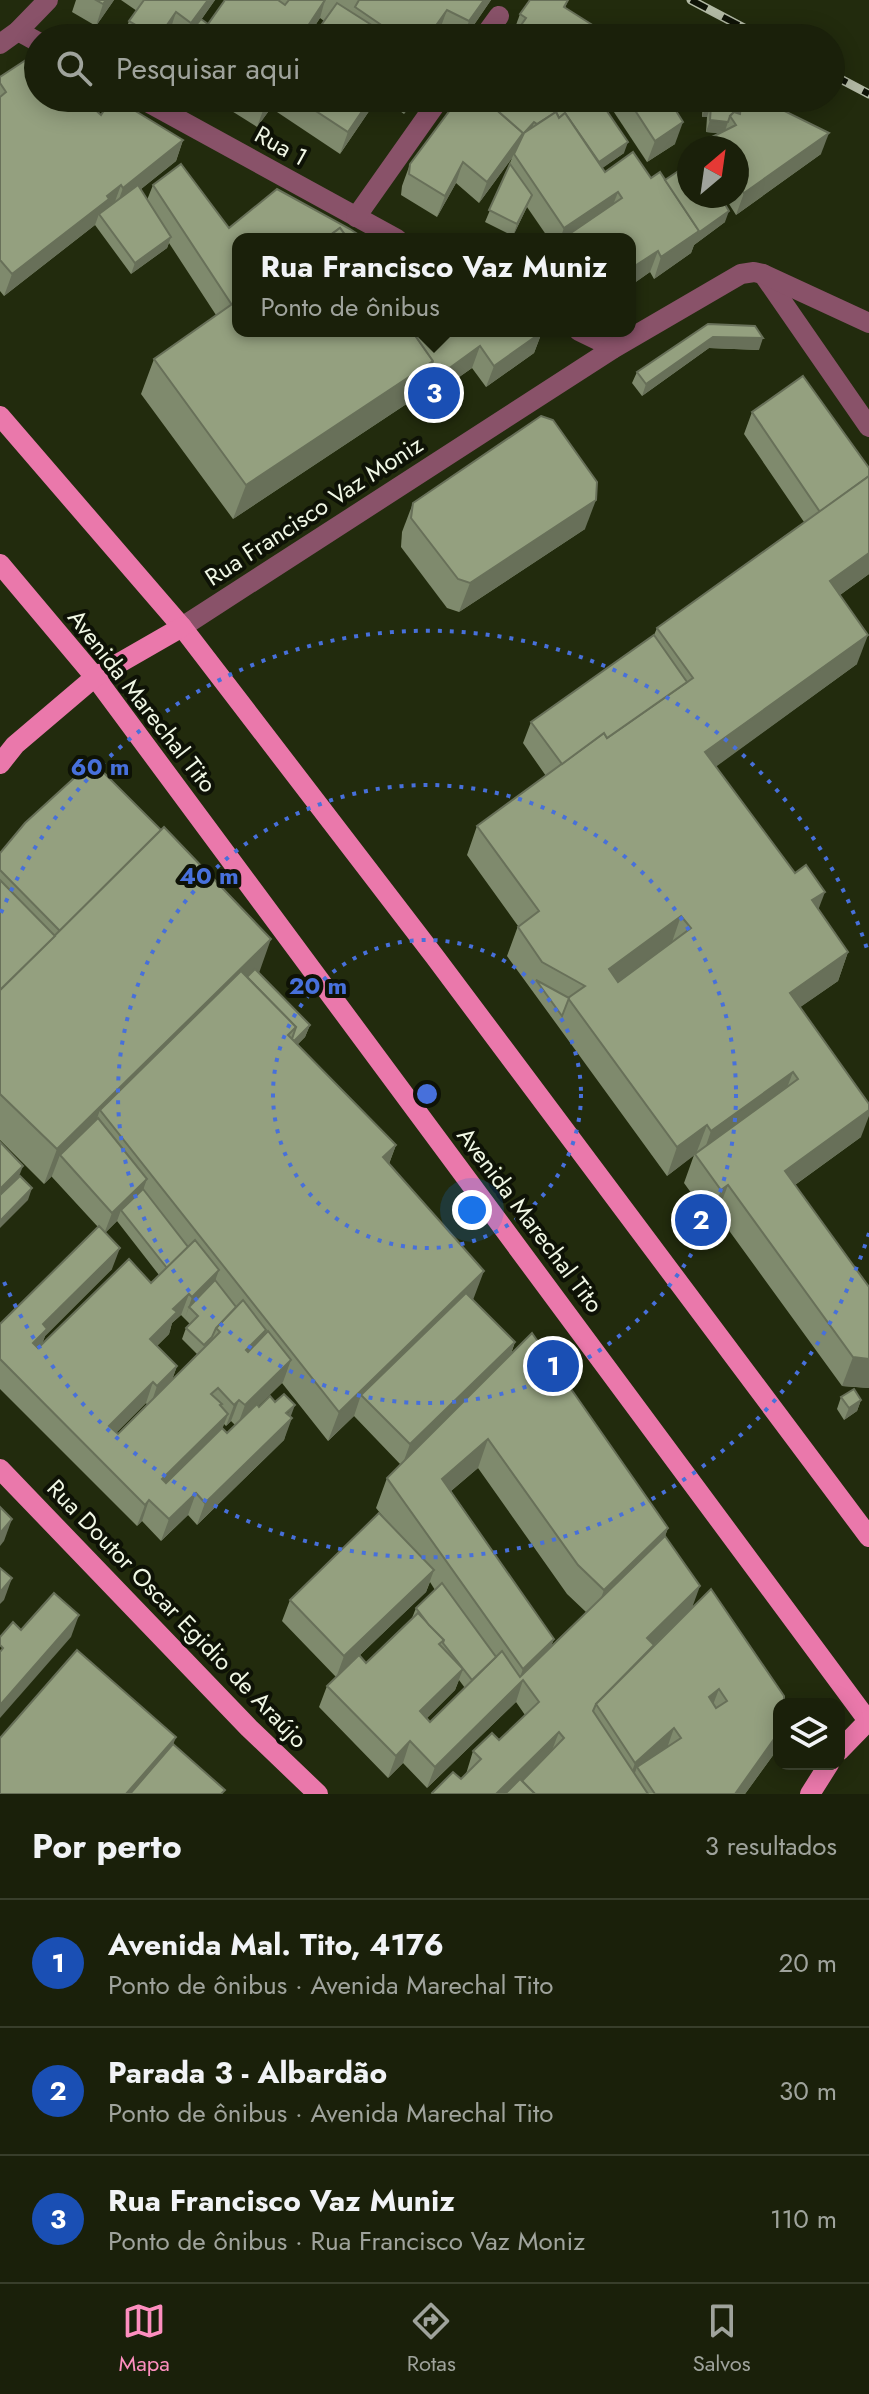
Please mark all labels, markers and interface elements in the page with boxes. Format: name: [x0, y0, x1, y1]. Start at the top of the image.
search box: [24, 24, 845, 112]
icon: search: [52, 46, 96, 90]
text: Pesquisar aqui: [116, 47, 301, 90]
street label: Rua 1: [248, 117, 314, 174]
north arrow: [677, 136, 749, 208]
popup: [232, 233, 636, 337]
text: Rua Francisco Vaz Muniz: [261, 245, 607, 288]
text: Ponto de ônibus: [261, 288, 440, 326]
pin: 3: [408, 363, 460, 423]
street label: Rua Francisco Vaz Moniz: [198, 427, 430, 594]
street label: Avenida Marechal Tito: [60, 602, 225, 800]
text: 60 m: [71, 749, 129, 784]
text: 40 m: [179, 858, 239, 893]
text: 20 m: [289, 968, 347, 1003]
centre of rings: [413, 1080, 441, 1108]
street label: Avenida Marechal Tito: [449, 1120, 612, 1320]
your location: [452, 1190, 492, 1230]
pin: 2: [675, 1190, 727, 1250]
pin: 1: [527, 1336, 579, 1396]
street label: Rua Doutor Oscar Egidio de Araújo: [39, 1471, 316, 1756]
map controls: [773, 1698, 845, 1770]
button: layers: [773, 1698, 845, 1770]
text: Por perto: [32, 1822, 182, 1871]
text: 3 resultados: [705, 1827, 837, 1865]
text: Avenida Mal. Tito, 4176: [108, 1923, 444, 1966]
text: 1: [51, 1944, 65, 1982]
text: 20 m: [779, 1944, 837, 1982]
text: Ponto de ônibus · Avenida Marechal Tito: [108, 1966, 553, 2004]
text: Parada 3 - Albardão: [108, 2051, 387, 2094]
text: 2: [49, 2072, 67, 2110]
text: 30 m: [779, 2072, 837, 2110]
text: Ponto de ônibus · Avenida Marechal Tito: [108, 2094, 553, 2132]
text: Rua Francisco Vaz Muniz: [108, 2179, 455, 2222]
text: 3: [50, 2200, 66, 2238]
text: 110 m: [770, 2200, 837, 2238]
text: Ponto de ônibus · Rua Francisco Vaz Moniz: [108, 2222, 585, 2260]
tab: Mapa: [118, 2299, 170, 2379]
tab: Rotas: [407, 2299, 456, 2379]
tab: Salvos: [693, 2299, 751, 2379]

